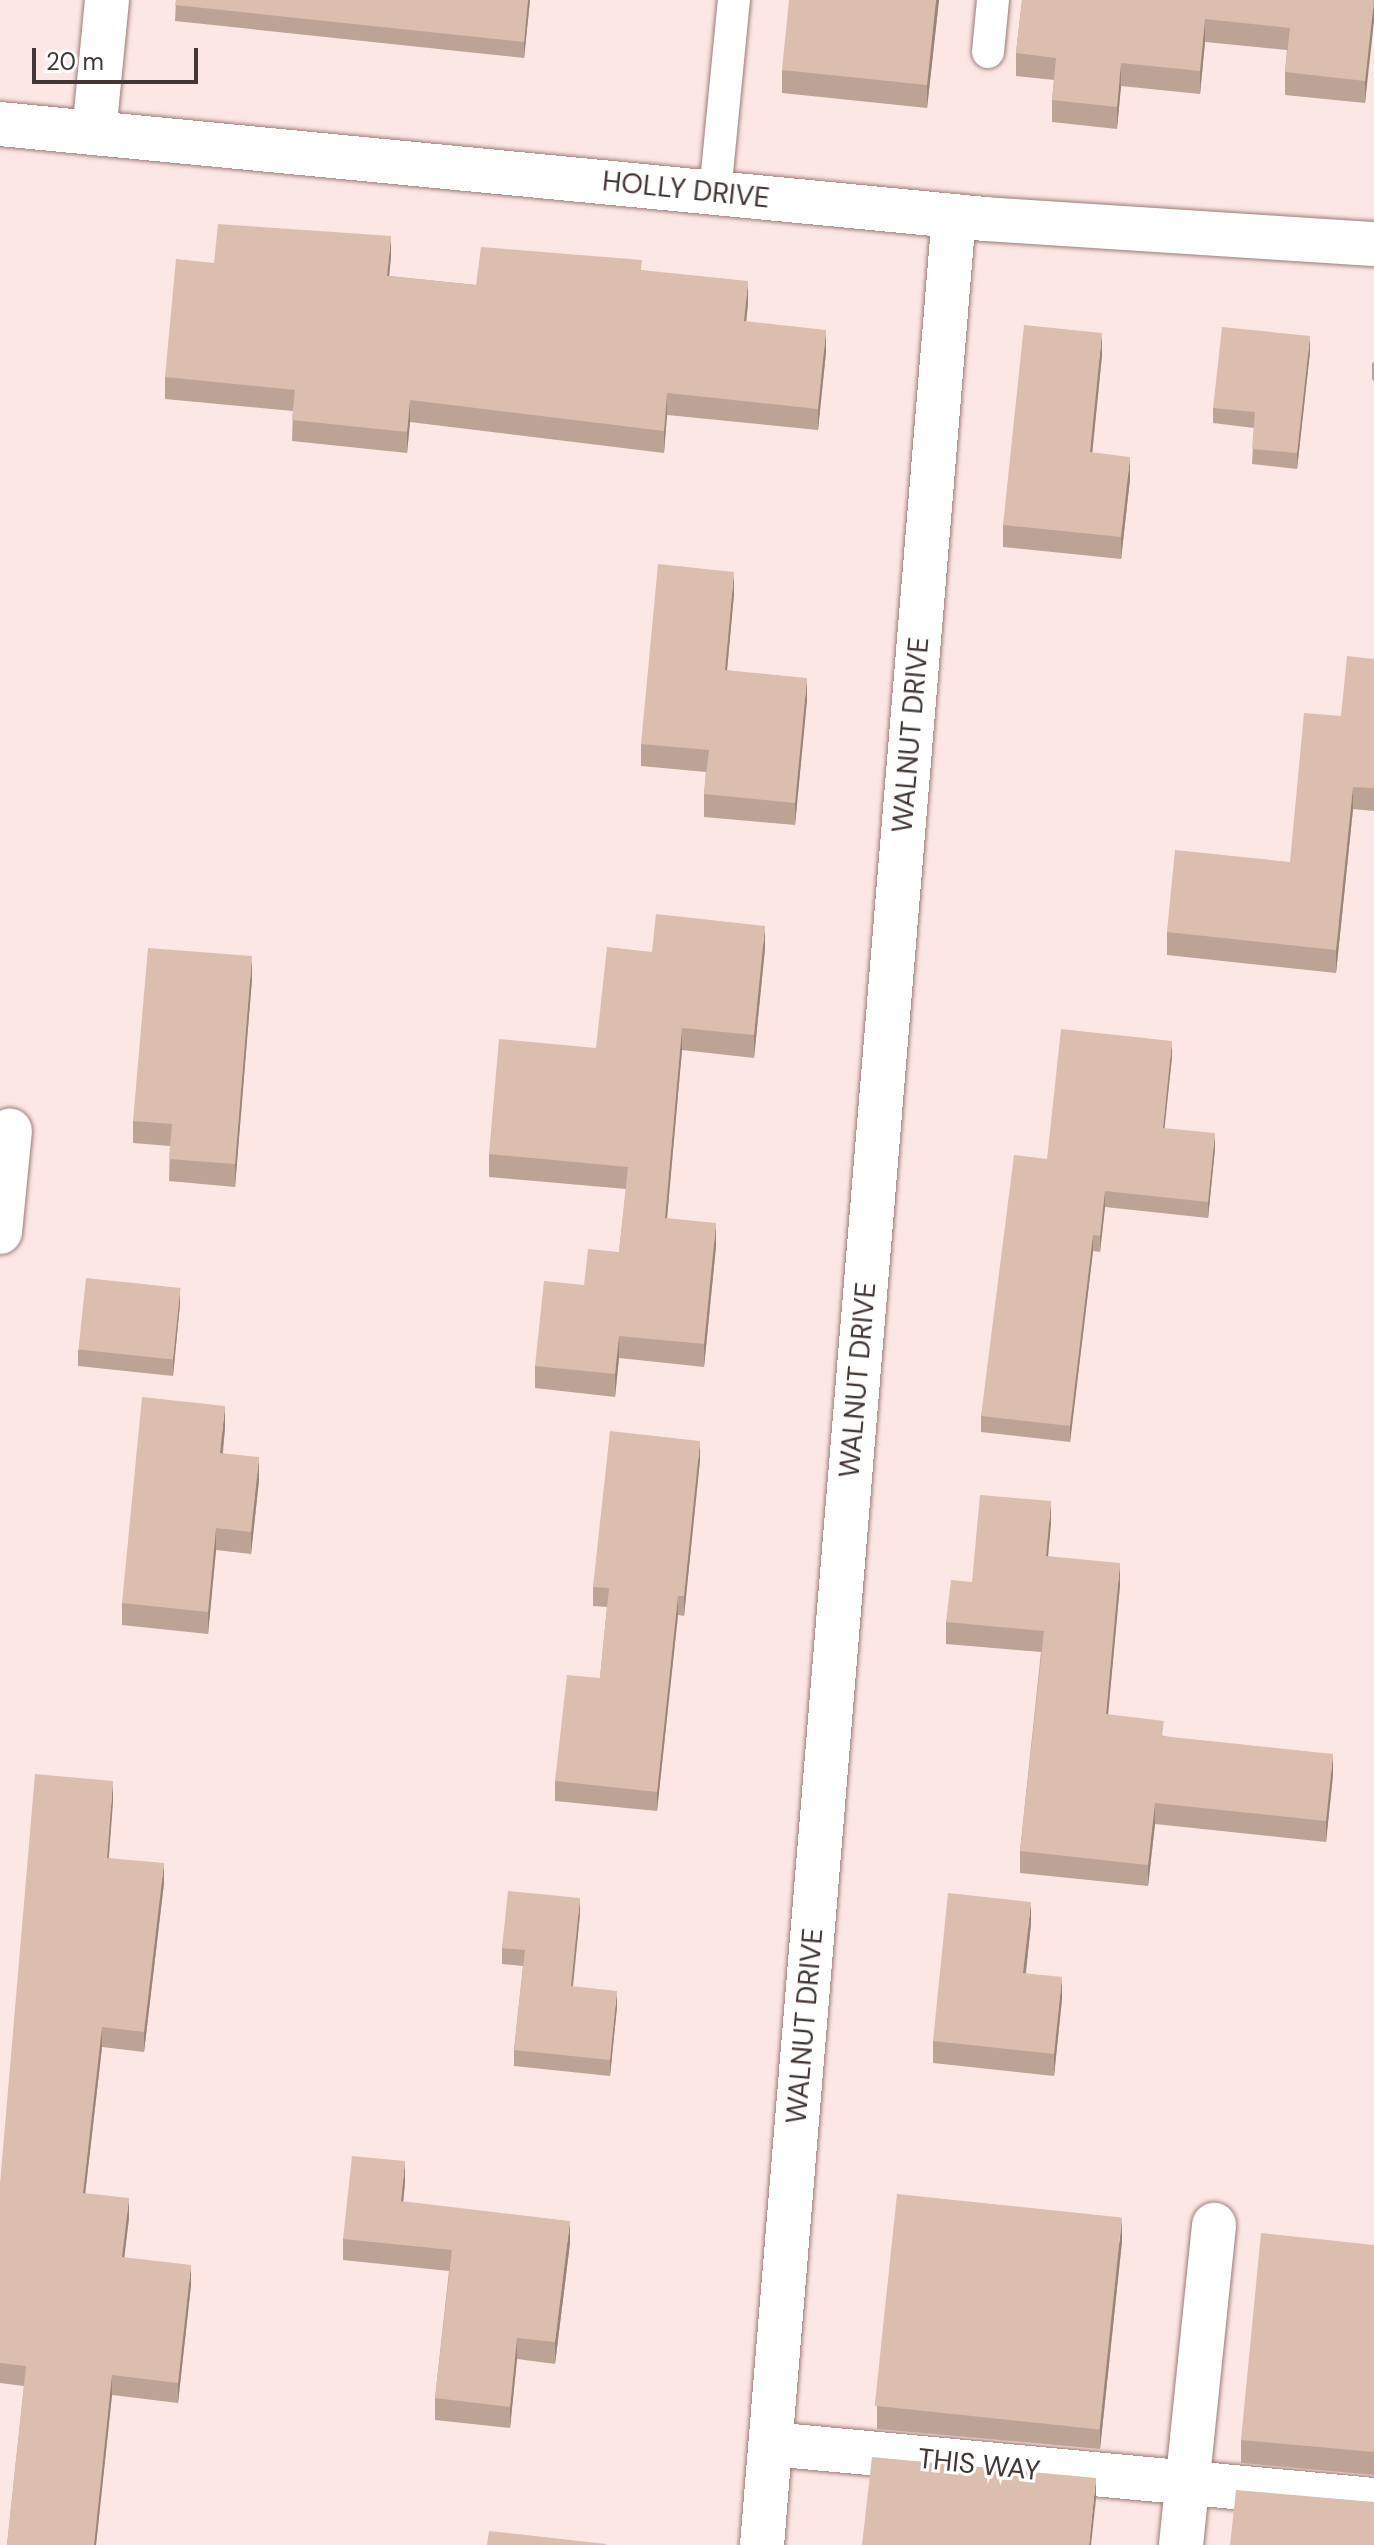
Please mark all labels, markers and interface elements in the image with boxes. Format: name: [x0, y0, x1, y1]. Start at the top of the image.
scale bar: [36, 32, 202, 82]
text: 20 m: [46, 46, 104, 77]
street label: HOLLY DRIVE: [601, 165, 771, 215]
street label: WALNUT DRIVE: [886, 636, 936, 834]
street label: WALNUT DRIVE: [833, 1281, 883, 1479]
street label: WALNUT DRIVE: [780, 1927, 830, 2125]
street label: THIS WAY: [916, 2442, 1042, 2488]

